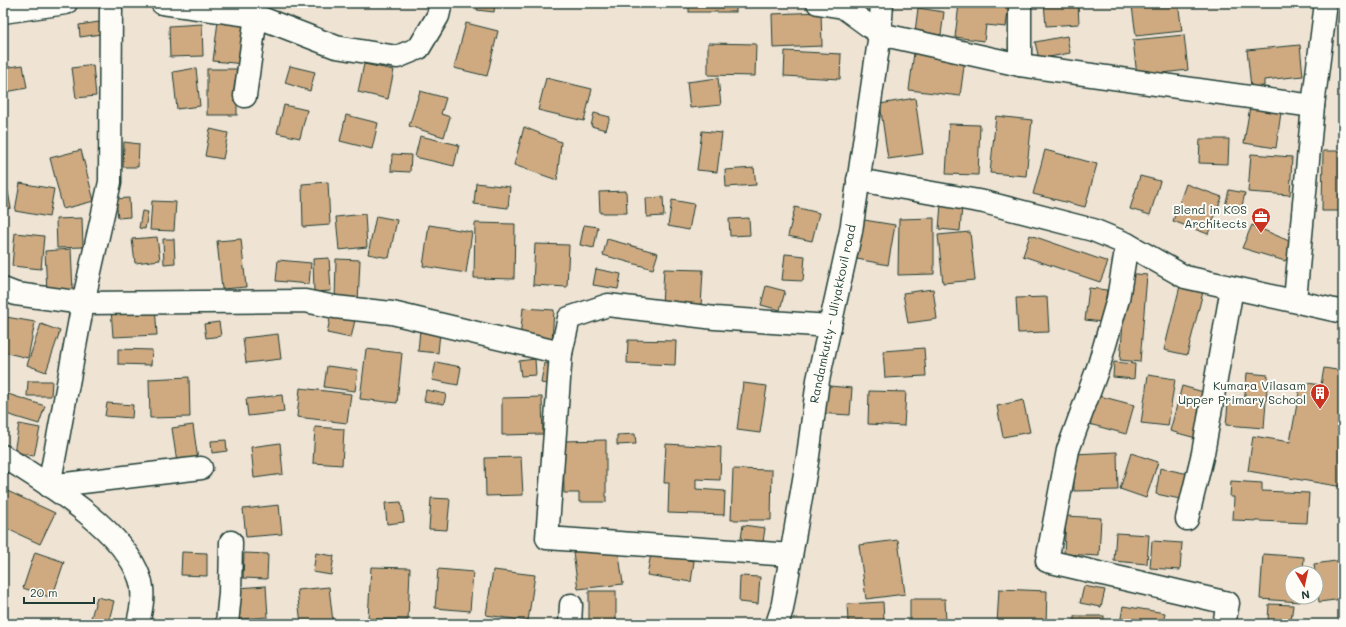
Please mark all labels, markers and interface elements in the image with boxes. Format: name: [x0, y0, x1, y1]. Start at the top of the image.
place label: Blend in KOS Architects: [1173, 201, 1247, 231]
office icon: Blend in KOS Architects: [1250, 206, 1272, 234]
street label: Randamkutty - Uliyakkovil road: [805, 223, 859, 405]
place label: Kumara Vilasam Upper Primary School: [1178, 377, 1306, 407]
building icon: Kumara Vilasam Upper Primary School: [1309, 382, 1331, 410]
north arrow: [1284, 565, 1324, 605]
scale bar: [24, 579, 94, 605]
text: 20 m: [30, 584, 58, 600]
text: N: [1300, 587, 1311, 603]

